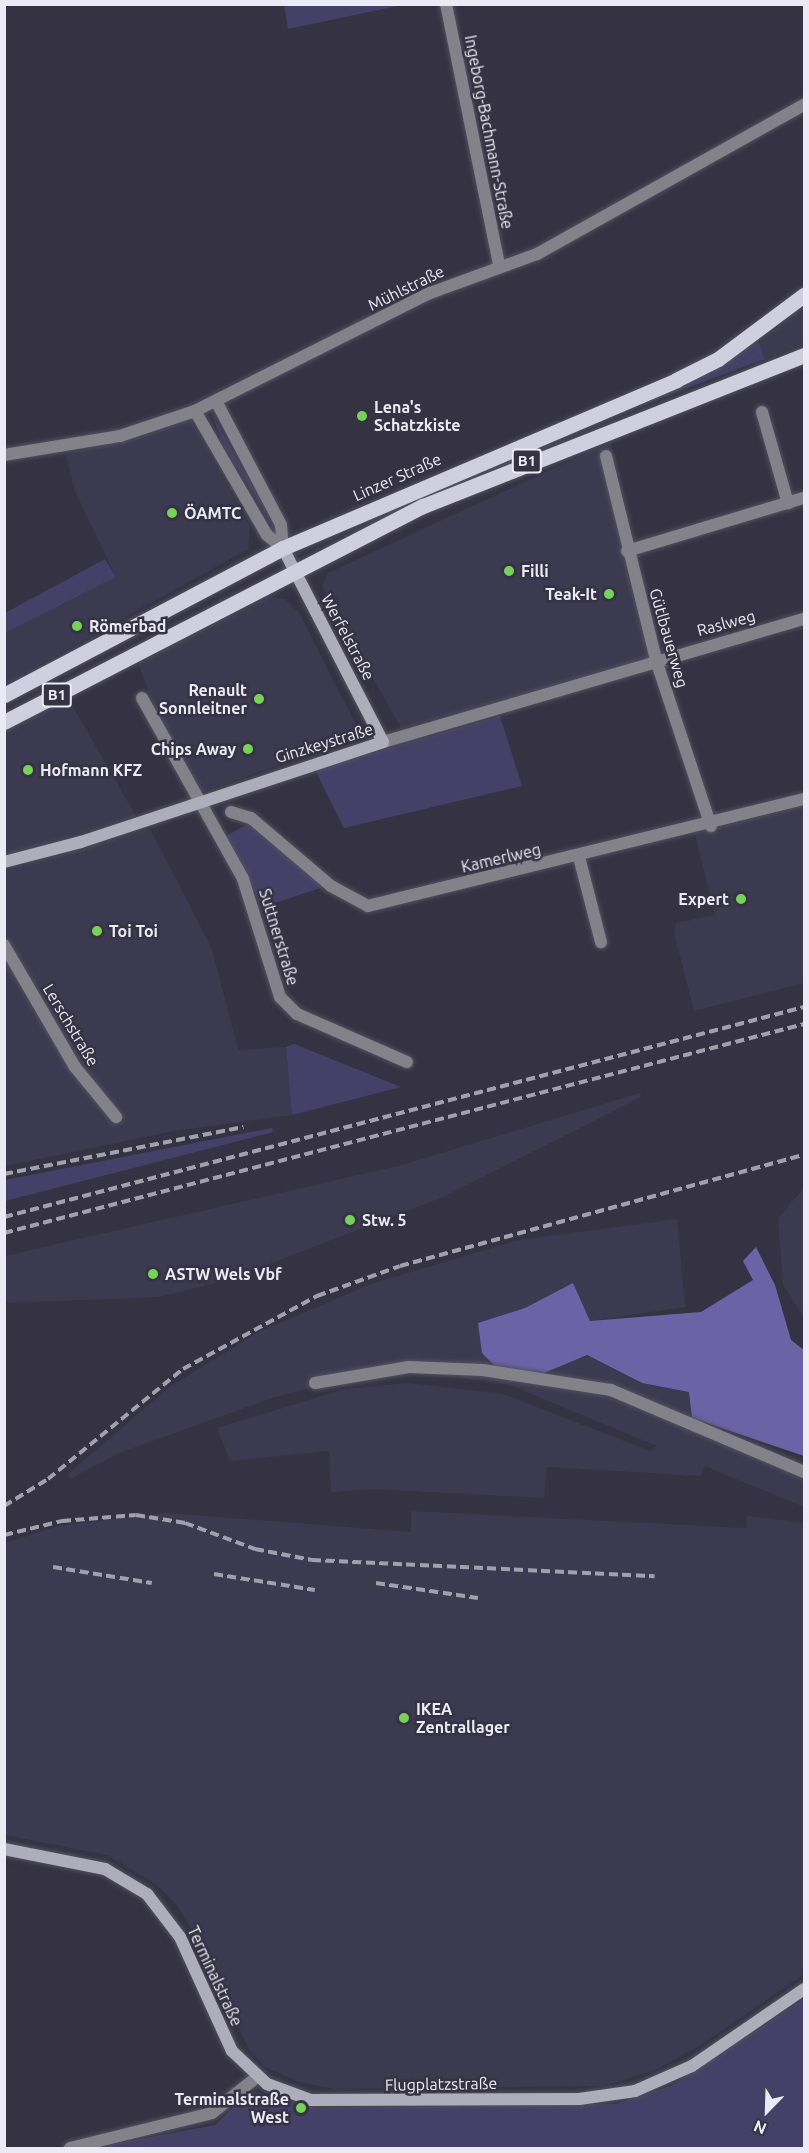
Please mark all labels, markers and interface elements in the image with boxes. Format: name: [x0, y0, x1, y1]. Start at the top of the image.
street label: Ingeborg-Bachmann-Straße: [461, 33, 517, 231]
street label: Mühlstraße: [365, 261, 447, 315]
place label: Lena's Schatzkiste: [374, 397, 461, 435]
marker: Lena's Schatzkiste: [355, 409, 369, 423]
street label: Linzer Straße: [350, 449, 444, 505]
road number: B1: [510, 449, 544, 473]
place label: ÖAMTC: [184, 503, 241, 523]
marker: ÖAMTC: [165, 506, 179, 520]
place label: Filli: [521, 561, 549, 581]
marker: Filli: [502, 564, 516, 578]
place label: Teak-It: [545, 584, 597, 604]
street label: Gütlbauerweg: [646, 586, 692, 690]
marker: Teak-It: [602, 587, 616, 601]
street label: Werfelstraße: [317, 591, 379, 683]
street label: Raslweg: [695, 606, 757, 640]
place label: Römerbad: [89, 616, 166, 636]
marker: Römerbad: [70, 619, 84, 633]
place label: Renault Sonnleitner: [159, 680, 247, 718]
road number: B1: [40, 683, 74, 707]
marker: Renault Sonnleitner: [252, 692, 266, 706]
street label: Ginzkeystraße: [273, 719, 375, 767]
place label: Chips Away: [151, 739, 236, 759]
marker: Chips Away: [241, 742, 255, 756]
place label: Hofmann KFZ: [40, 760, 142, 780]
marker: Hofmann KFZ: [21, 763, 35, 777]
street label: Kamerlweg: [459, 840, 543, 876]
street label: Suttnerstraße: [255, 886, 303, 988]
place label: Expert: [678, 889, 729, 909]
marker: Expert: [734, 892, 748, 906]
place label: Toi Toi: [109, 921, 158, 941]
marker: Toi Toi: [90, 924, 104, 938]
street label: Lerschstraße: [39, 980, 103, 1070]
place label: Stw. 5: [362, 1210, 407, 1230]
marker: Stw. 5: [343, 1213, 357, 1227]
place label: ASTW Wels Vbf: [165, 1264, 282, 1284]
marker: ASTW Wels Vbf: [146, 1267, 160, 1281]
place label: IKEA Zentrallager: [416, 1699, 510, 1737]
marker: IKEA Zentrallager: [397, 1711, 411, 1725]
street label: Terminalstraße: [183, 1923, 247, 2029]
street label: Flugplatzstraße: [385, 2073, 497, 2095]
north arrow: [737, 2081, 797, 2141]
place label: Terminalstraße West: [174, 2089, 289, 2127]
marker: Terminalstraße West: [294, 2101, 308, 2115]
text: N: [751, 2117, 769, 2138]

